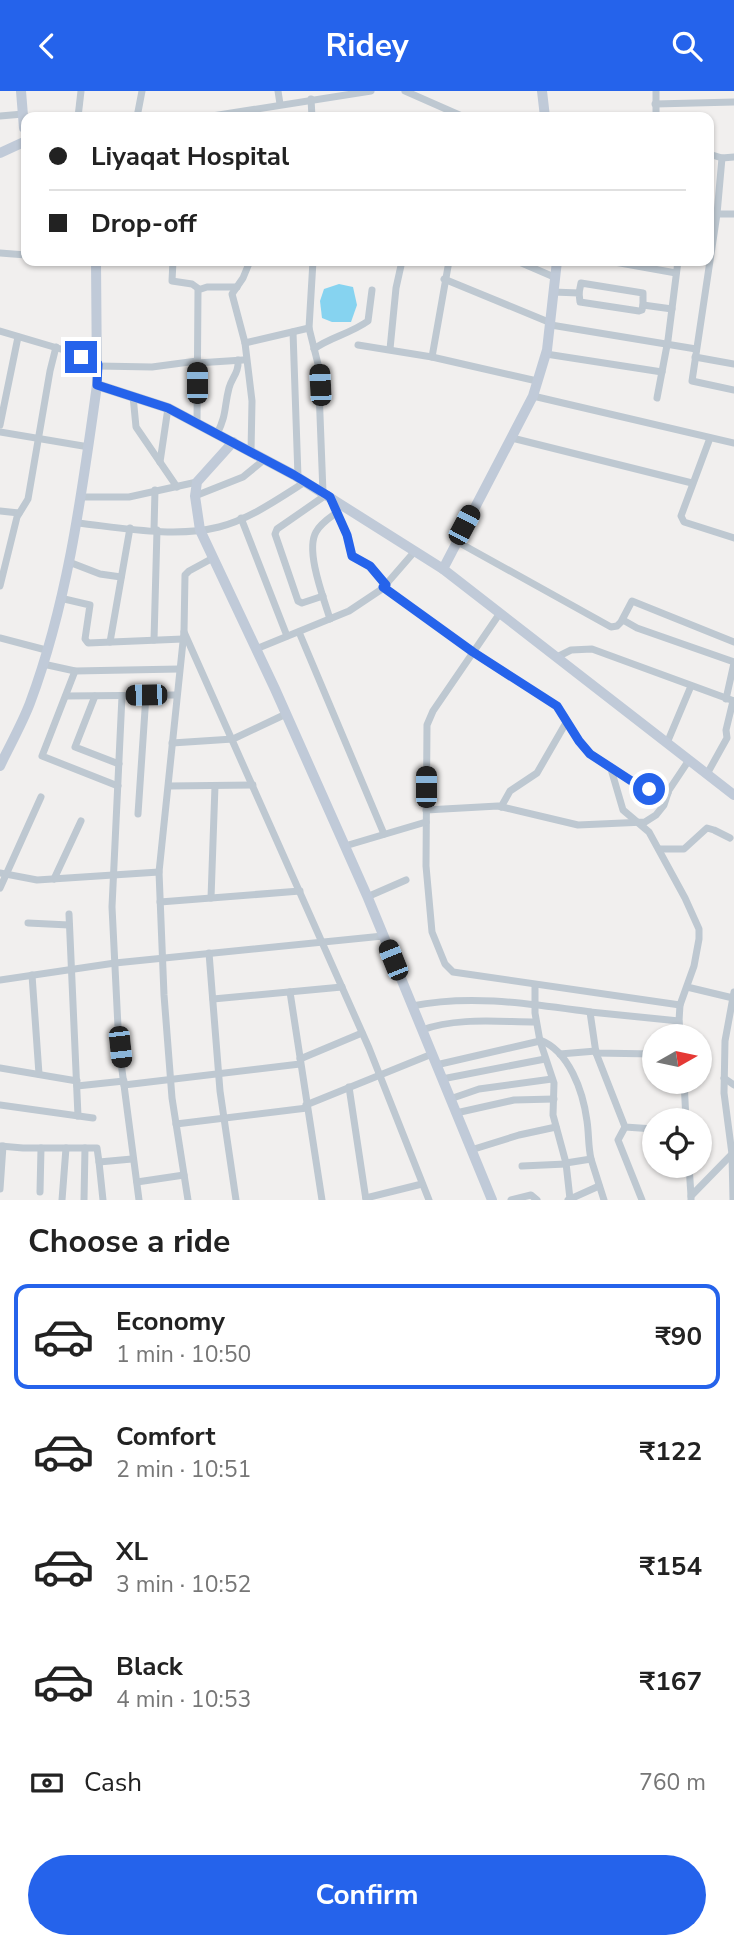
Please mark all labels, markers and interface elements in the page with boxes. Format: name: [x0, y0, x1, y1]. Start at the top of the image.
text: Ridey: [325, 24, 409, 67]
icon: back: [28, 27, 66, 65]
icon: search: [668, 27, 706, 65]
text: Liyaqat Hospital: [91, 139, 289, 174]
text: Drop-off: [91, 206, 197, 241]
route end: [65, 341, 97, 373]
car: [187, 362, 208, 404]
car: [309, 363, 332, 407]
car: [445, 502, 484, 548]
car: [125, 684, 168, 706]
car: [416, 766, 437, 808]
route start: [633, 773, 665, 805]
car: [376, 937, 411, 983]
north arrow: [642, 1024, 712, 1094]
map controls: [642, 1024, 712, 1178]
car: [108, 1025, 133, 1069]
button: locate: [642, 1108, 712, 1178]
text: Choose a ride: [28, 1220, 230, 1263]
text: Economy: [116, 1304, 225, 1339]
icon: car: [32, 1305, 95, 1368]
text: ₹90: [655, 1319, 702, 1354]
text: 1 min · 10:50: [116, 1339, 251, 1370]
text: Comfort: [116, 1419, 216, 1454]
icon: car: [32, 1420, 95, 1483]
text: ₹122: [640, 1434, 702, 1469]
text: 2 min · 10:51: [116, 1454, 251, 1485]
text: XL: [116, 1534, 148, 1569]
icon: car: [32, 1535, 95, 1598]
text: ₹154: [640, 1549, 702, 1584]
text: 3 min · 10:52: [116, 1569, 251, 1600]
text: Black: [116, 1649, 183, 1684]
icon: car: [32, 1650, 95, 1713]
text: ₹167: [640, 1664, 702, 1699]
text: 4 min · 10:53: [116, 1684, 251, 1715]
icon: cash: [28, 1764, 66, 1802]
text: Cash: [84, 1765, 142, 1800]
text: 760 m: [639, 1767, 706, 1798]
button: Confirm: [28, 1855, 706, 1935]

